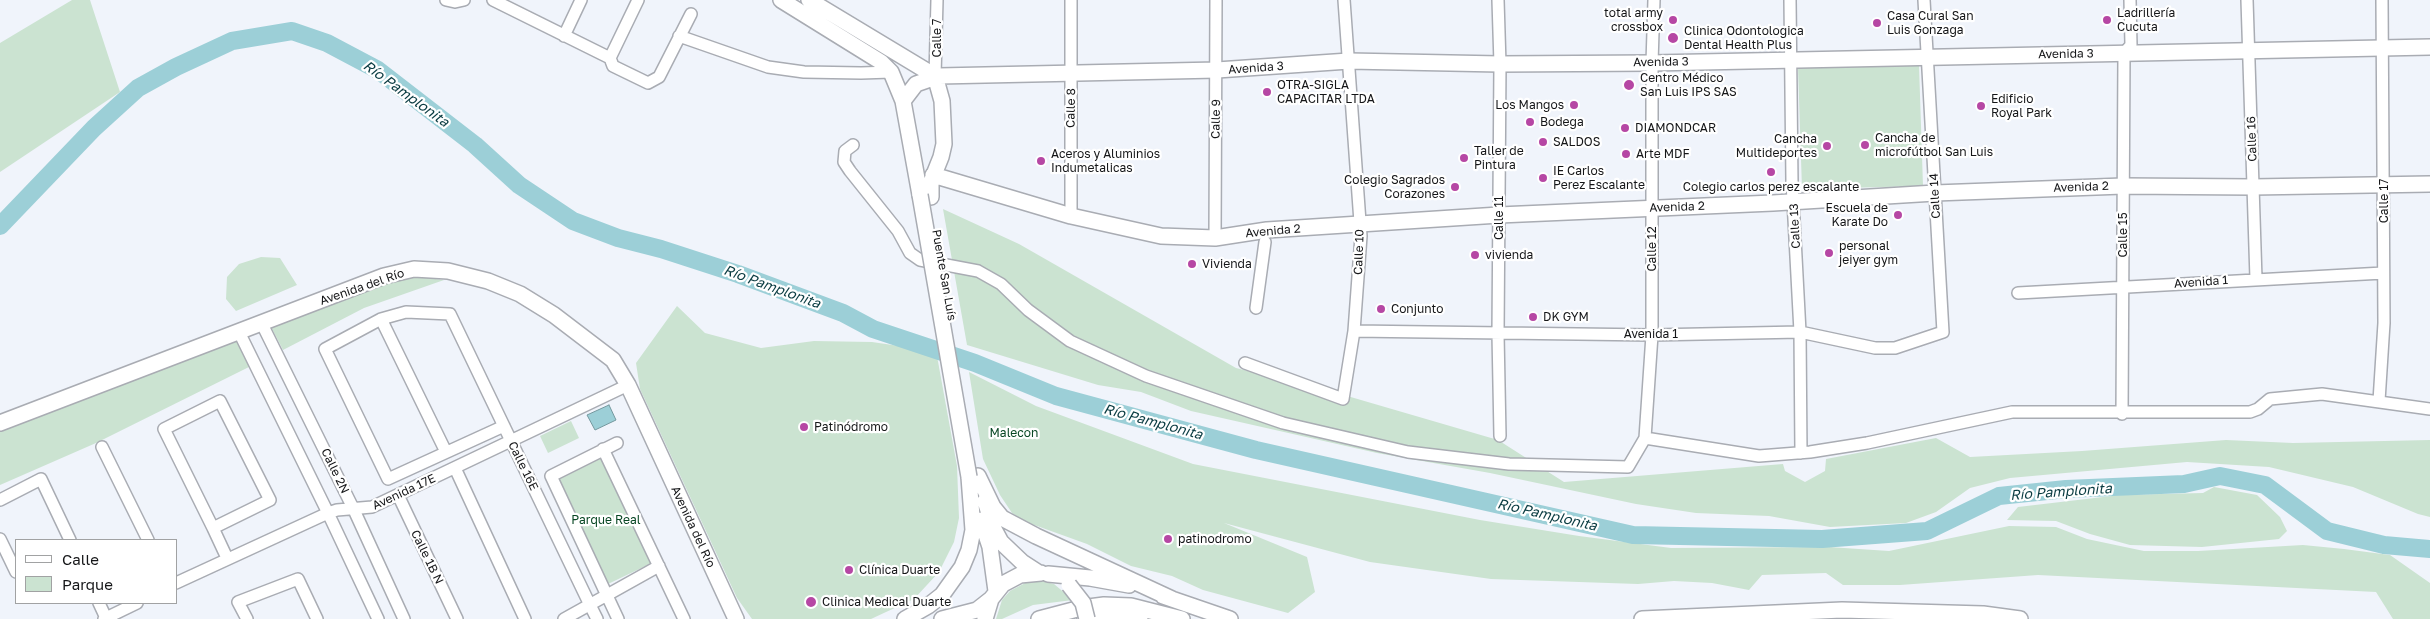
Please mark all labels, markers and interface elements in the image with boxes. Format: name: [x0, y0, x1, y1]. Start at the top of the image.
place label: total army crossbox: [1604, 6, 1663, 34]
place label: Ladrillería Cucuta: [2117, 6, 2175, 34]
place label: Casa Cural San Luis Gonzaga: [1887, 9, 1974, 37]
marker: total army crossbox: [1667, 14, 1679, 26]
marker: Ladrillería Cucuta: [2101, 14, 2113, 26]
marker: Casa Cural San Luis Gonzaga: [1871, 17, 1883, 29]
street label: Calle 7: [930, 19, 944, 57]
place label: Clinica Odontologica Dental Health Plus: [1684, 24, 1804, 52]
marker: Clinica Odontologica Dental Health Plus: [1666, 31, 1680, 45]
street label: Avenida 3: [2038, 46, 2094, 62]
street label: Avenida 3: [1633, 54, 1689, 70]
water label: Río Pamplonita: [360, 57, 452, 131]
street label: Avenida 3: [1228, 59, 1284, 77]
place label: Centro Médico San Luis IPS SAS: [1640, 71, 1737, 99]
place label: OTRA-SIGLA CAPACITAR LTDA: [1277, 78, 1375, 106]
marker: Centro Médico San Luis IPS SAS: [1622, 78, 1636, 92]
marker: OTRA-SIGLA CAPACITAR LTDA: [1261, 86, 1273, 98]
street label: Calle 8: [1063, 88, 1079, 128]
place label: Edificio Royal Park: [1991, 92, 2052, 120]
place label: Los Mangos: [1495, 98, 1564, 112]
street label: Calle 9: [1208, 99, 1224, 139]
marker: Los Mangos: [1568, 99, 1580, 111]
marker: Edificio Royal Park: [1975, 100, 1987, 112]
place label: Bodega: [1540, 115, 1584, 129]
marker: Bodega: [1524, 116, 1536, 128]
street label: Calle 16: [2244, 116, 2260, 162]
place label: DIAMONDCAR: [1635, 121, 1716, 135]
marker: DIAMONDCAR: [1619, 122, 1631, 134]
place label: Cancha de microfútbol San Luis: [1875, 131, 1993, 159]
place label: Cancha Multideportes: [1736, 132, 1817, 160]
place label: SALDOS: [1553, 135, 1600, 149]
marker: SALDOS: [1537, 136, 1549, 148]
marker: Cancha de microfútbol San Luis: [1859, 139, 1871, 151]
marker: Cancha Multideportes: [1821, 140, 1833, 152]
place label: Taller de Pintura: [1474, 144, 1524, 172]
place label: Aceros y Aluminios Indumetalicas: [1051, 147, 1160, 175]
place label: Arte MDF: [1636, 147, 1690, 161]
marker: Arte MDF: [1620, 148, 1632, 160]
marker: Taller de Pintura: [1458, 152, 1470, 164]
marker: Aceros y Aluminios Indumetalicas: [1035, 155, 1047, 167]
place label: IE Carlos Perez Escalante: [1553, 164, 1645, 192]
marker: Colegio carlos perez escalante: [1765, 166, 1777, 178]
marker: IE Carlos Perez Escalante: [1537, 172, 1549, 184]
place label: Colegio Sagrados Corazones: [1344, 173, 1445, 201]
street label: Calle 14: [1927, 173, 1943, 219]
street label: Avenida 2: [2053, 179, 2109, 195]
street label: Calle 17: [2377, 179, 2391, 223]
place label: Colegio carlos perez escalante: [1683, 180, 1859, 194]
marker: Colegio Sagrados Corazones: [1449, 181, 1461, 193]
street label: Calle 11: [1492, 196, 1506, 240]
street label: Avenida 2: [1649, 199, 1705, 215]
place label: Escuela de Karate Do: [1826, 201, 1888, 229]
street label: Calle 13: [1787, 203, 1803, 249]
marker: Escuela de Karate Do: [1892, 209, 1904, 221]
street label: Calle 15: [2116, 212, 2130, 258]
street label: Avenida 2: [1245, 221, 1301, 241]
street label: Calle 12: [1645, 226, 1659, 272]
street label: Puente San Luís: [929, 228, 959, 322]
street label: Calle 10: [1351, 229, 1367, 275]
place label: personal jeiyer gym: [1839, 239, 1898, 267]
marker: personal jeiyer gym: [1823, 247, 1835, 259]
place label: vivienda: [1485, 248, 1533, 262]
marker: vivienda: [1469, 249, 1481, 261]
place label: Vivienda: [1202, 257, 1252, 271]
marker: Vivienda: [1186, 258, 1198, 270]
water label: Río Pamplonita: [721, 262, 823, 312]
street label: Avenida del Río: [318, 266, 406, 308]
street label: Avenida 1: [2173, 273, 2229, 291]
place label: Conjunto: [1391, 302, 1443, 316]
marker: Conjunto: [1375, 303, 1387, 315]
place label: DK GYM: [1543, 310, 1589, 324]
marker: DK GYM: [1527, 311, 1539, 323]
street label: Avenida 1: [1624, 327, 1678, 341]
water label: Río Pamplonita: [1102, 401, 1204, 443]
place label: Patinódromo: [814, 420, 888, 434]
marker: Patinódromo: [798, 421, 810, 433]
park label: Malecon: [990, 426, 1038, 440]
street label: Calle 16E: [505, 439, 541, 493]
street label: Calle 2N: [318, 446, 352, 496]
street label: Avenida 17E: [370, 471, 438, 513]
water label: Río Pamplonita: [2010, 480, 2112, 504]
street label: Avenida del Río: [668, 484, 718, 570]
water label: Río Pamplonita: [1496, 495, 1598, 535]
park label: Parque Real: [571, 513, 641, 527]
street label: Calle 1B N: [408, 528, 446, 586]
place label: patinodromo: [1178, 532, 1252, 546]
marker: patinodromo: [1162, 533, 1174, 545]
legend: [15, 539, 178, 604]
text: Calle: [62, 550, 99, 568]
place label: Clínica Duarte: [859, 563, 940, 577]
marker: Clínica Duarte: [843, 564, 855, 576]
text: Parque: [62, 575, 113, 593]
marker: Clinica Medical Duarte: [804, 595, 818, 609]
place label: Clinica Medical Duarte: [822, 595, 951, 609]

